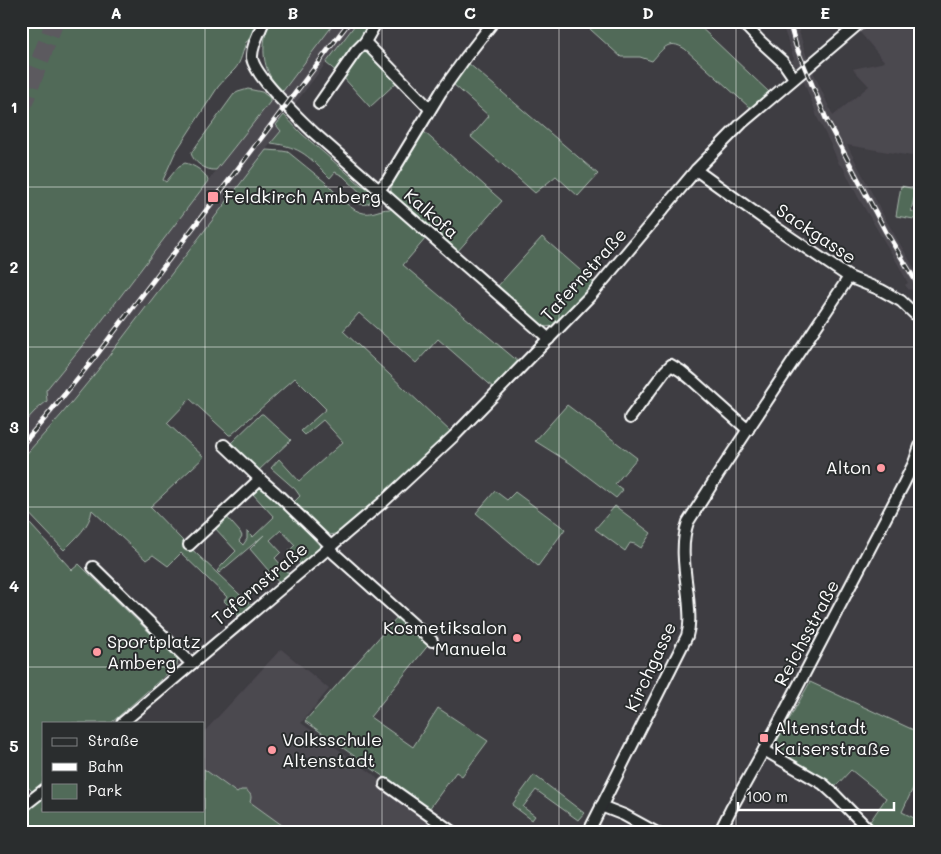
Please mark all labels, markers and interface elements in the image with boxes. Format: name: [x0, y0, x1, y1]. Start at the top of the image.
text: A: [110, 2, 122, 23]
text: B: [288, 2, 298, 23]
text: C: [464, 2, 476, 23]
text: D: [642, 2, 654, 23]
text: E: [820, 2, 830, 23]
text: 1: [10, 96, 18, 117]
street label: Kalkofa: [399, 183, 464, 244]
place label: Feldkirch Amberg: [224, 184, 381, 208]
marker: Feldkirch Amberg: [206, 190, 220, 204]
street label: Sackgasse: [772, 198, 861, 269]
street label: Tafernstraße: [535, 223, 632, 326]
text: 2: [10, 256, 19, 277]
text: 3: [9, 416, 19, 437]
place label: Alton: [825, 455, 871, 479]
marker: Alton: [875, 462, 887, 474]
street label: Tafernstraße: [206, 536, 312, 630]
text: 4: [9, 575, 19, 596]
street label: Reichsstraße: [768, 575, 844, 690]
place label: Kosmetiksalon Manuela: [383, 615, 507, 660]
street label: Kirchgasse: [619, 618, 681, 715]
place label: Sportplatz Amberg: [107, 629, 201, 674]
marker: Kosmetiksalon Manuela: [511, 632, 523, 644]
marker: Sportplatz Amberg: [91, 646, 103, 658]
place label: Altenstadt Kaiserstraße: [774, 715, 890, 760]
legend: [42, 722, 205, 812]
place label: Volksschule Altenstadt: [282, 727, 382, 772]
text: Straße: [88, 730, 139, 750]
marker: Altenstadt Kaiserstraße: [758, 732, 770, 744]
text: 5: [9, 735, 19, 756]
marker: Volksschule Altenstadt: [266, 744, 278, 756]
text: Bahn: [88, 756, 123, 776]
scale bar: [738, 779, 895, 811]
text: Park: [88, 780, 122, 800]
text: 100 m: [746, 786, 788, 806]

